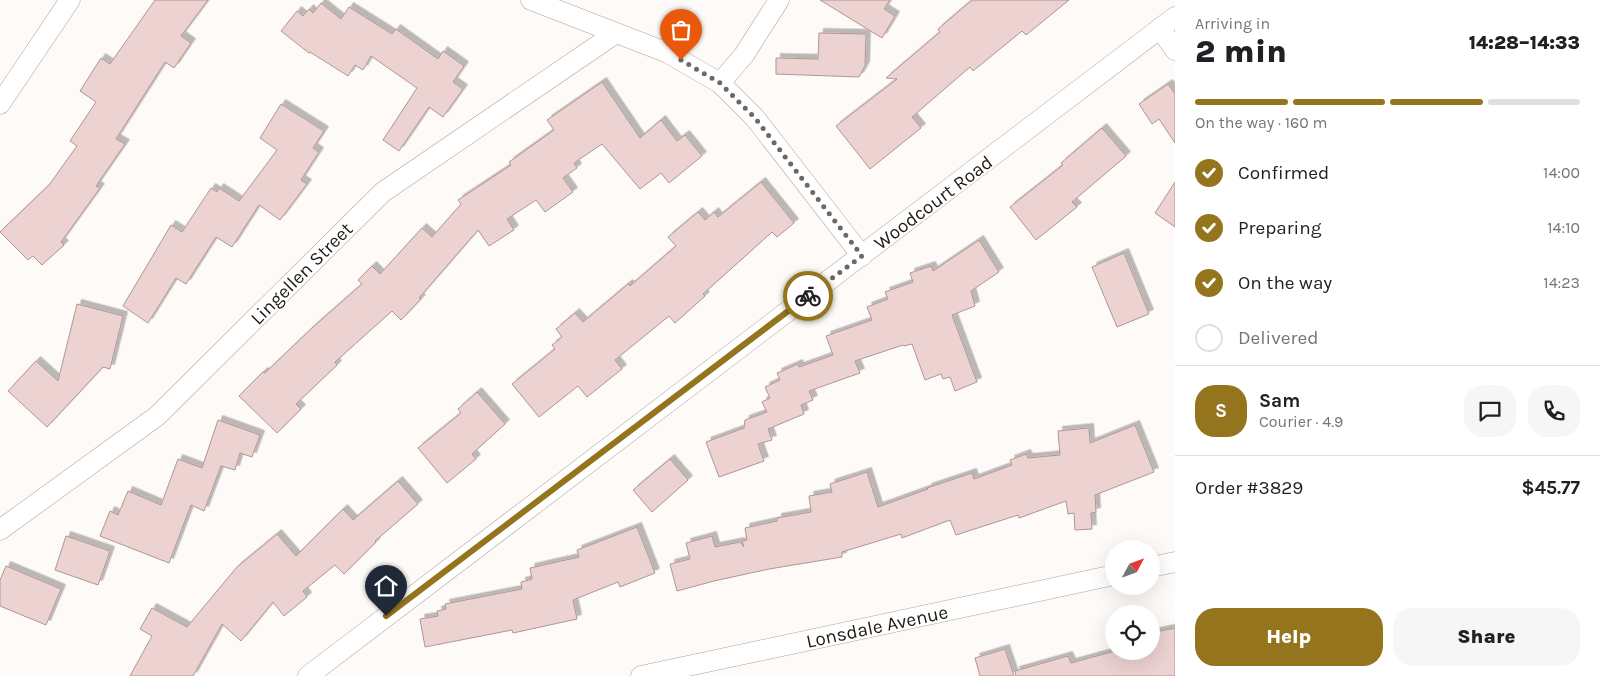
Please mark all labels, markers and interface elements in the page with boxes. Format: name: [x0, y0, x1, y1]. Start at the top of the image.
pin: [660, 9, 702, 60]
text: Arriving in: [1195, 14, 1270, 33]
icon: bag: [667, 16, 695, 44]
text: 14:28–14:33: [1469, 32, 1580, 54]
text: 2 min: [1195, 33, 1287, 70]
text: On the way · 160 m: [1195, 113, 1328, 132]
street label: Woodcourt Road: [870, 151, 997, 254]
icon: check: [1195, 159, 1223, 187]
text: Confirmed: [1238, 162, 1329, 184]
text: 14:00: [1543, 163, 1580, 182]
icon: check: [1195, 214, 1223, 242]
text: Preparing: [1238, 217, 1321, 239]
street label: Lingellen Street: [246, 218, 357, 329]
text: 14:10: [1547, 218, 1580, 237]
icon: check: [1195, 269, 1223, 297]
courier: [783, 271, 833, 321]
text: On the way: [1238, 272, 1332, 294]
text: 14:23: [1543, 273, 1580, 292]
icon: bike: [794, 282, 822, 310]
text: Delivered: [1238, 327, 1318, 349]
button: chat: [1464, 385, 1516, 437]
button: phone: [1528, 385, 1580, 437]
text: Sam: [1259, 390, 1300, 412]
text: S: [1215, 400, 1227, 422]
text: Courier · 4.9: [1259, 412, 1343, 431]
text: Order #3829: [1195, 477, 1303, 499]
text: $45.77: [1522, 477, 1580, 499]
north arrow: [1105, 540, 1160, 595]
map controls: [1105, 540, 1160, 660]
pin: [365, 565, 407, 616]
icon: home: [372, 572, 400, 600]
street label: Lonsdale Avenue: [804, 601, 950, 653]
button: locate: [1105, 605, 1160, 660]
button: Help: [1195, 608, 1383, 666]
button: Share: [1393, 608, 1580, 666]

